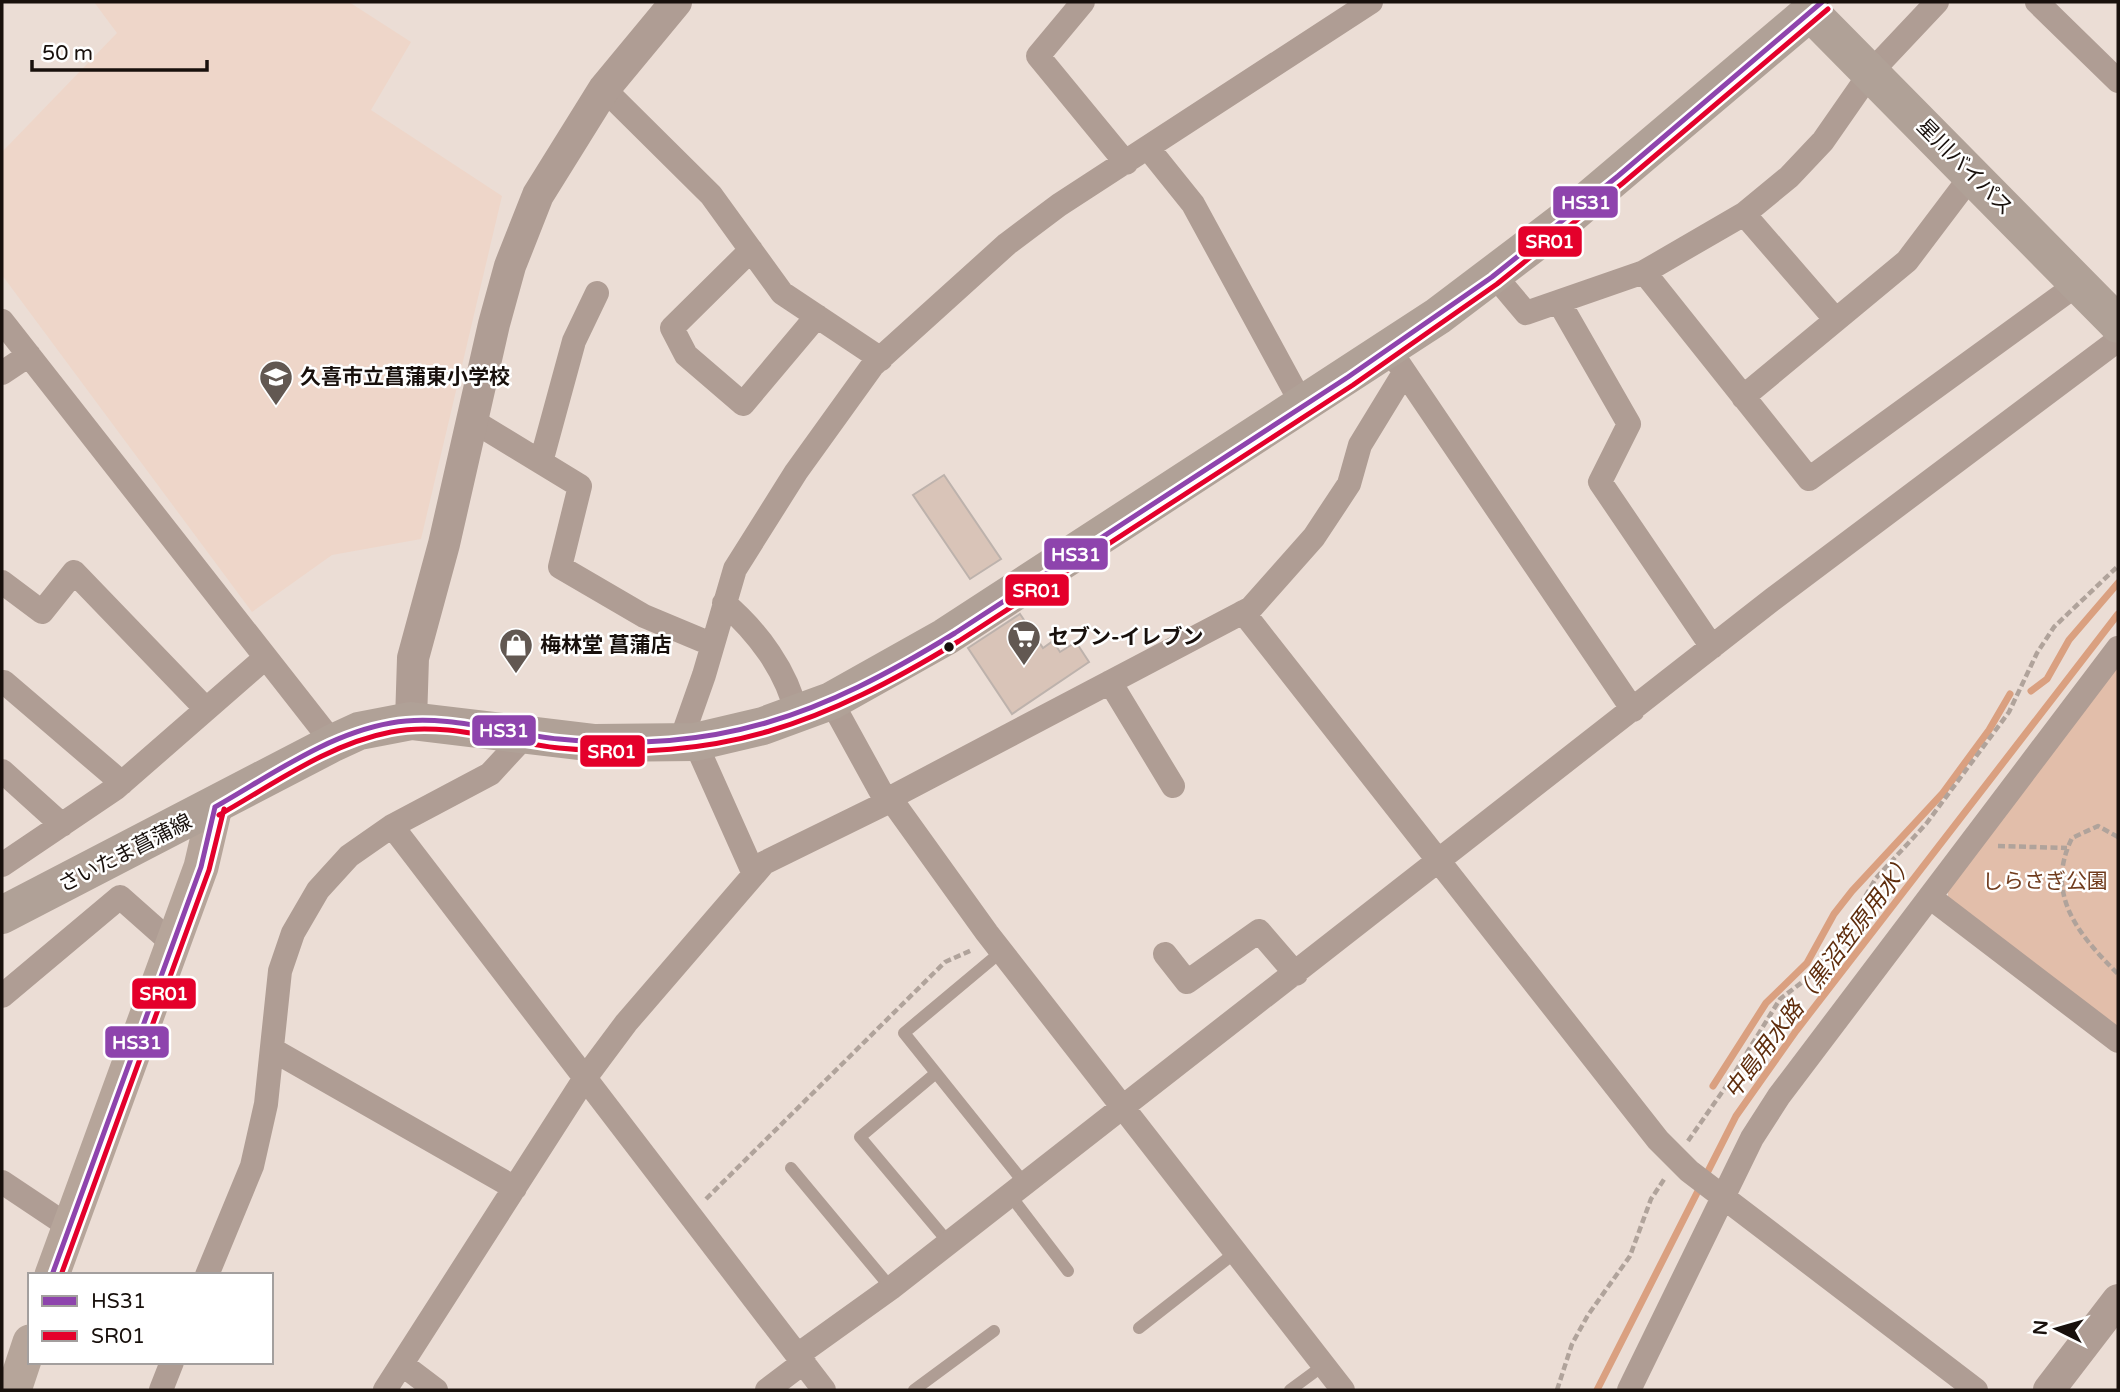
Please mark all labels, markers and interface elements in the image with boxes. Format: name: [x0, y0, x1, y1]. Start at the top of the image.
scale bar: [32, 28, 206, 72]
text: 50 m: [42, 41, 93, 66]
street label: 星川バイパス: [1911, 114, 2018, 221]
line badge: HS31: [1552, 185, 1619, 219]
text: HS31: [1561, 192, 1611, 214]
line badge: SR01: [1517, 225, 1583, 258]
text: SR01: [1525, 231, 1575, 253]
school or university icon: 久喜市立菖蒲東小学校: [257, 358, 295, 407]
place label: 久喜市立菖蒲東小学校: [300, 365, 510, 390]
line badge: HS31: [1043, 537, 1109, 571]
text: HS31: [1051, 544, 1101, 566]
line badge: SR01: [1004, 573, 1070, 607]
text: SR01: [1012, 580, 1062, 602]
supermarket icon: セブン-イレブン: [1005, 618, 1043, 667]
place label: セブン-イレブン: [1048, 625, 1204, 650]
shop icon: 梅林堂 菖蒲店: [497, 626, 535, 675]
place label: 梅林堂 菖蒲店: [540, 633, 671, 658]
unlabelled marker: [942, 640, 956, 654]
line badge: HS31: [471, 714, 537, 747]
text: HS31: [479, 720, 529, 742]
line badge: SR01: [579, 734, 646, 768]
text: SR01: [587, 741, 637, 763]
street label: さいたま菖蒲線: [54, 809, 196, 898]
water label: 中島用水路（黒沼笠原用水）: [1719, 849, 1921, 1104]
park label: しらさぎ公園: [1982, 869, 2108, 894]
line badge: SR01: [131, 977, 197, 1010]
text: SR01: [139, 983, 189, 1005]
line badge: HS31: [104, 1025, 170, 1059]
text: HS31: [112, 1032, 162, 1054]
legend: [28, 1273, 273, 1364]
text: HS31: [91, 1289, 146, 1314]
north arrow: [2022, 1294, 2092, 1364]
text: N: [2029, 1319, 2053, 1336]
text: SR01: [91, 1324, 145, 1349]

